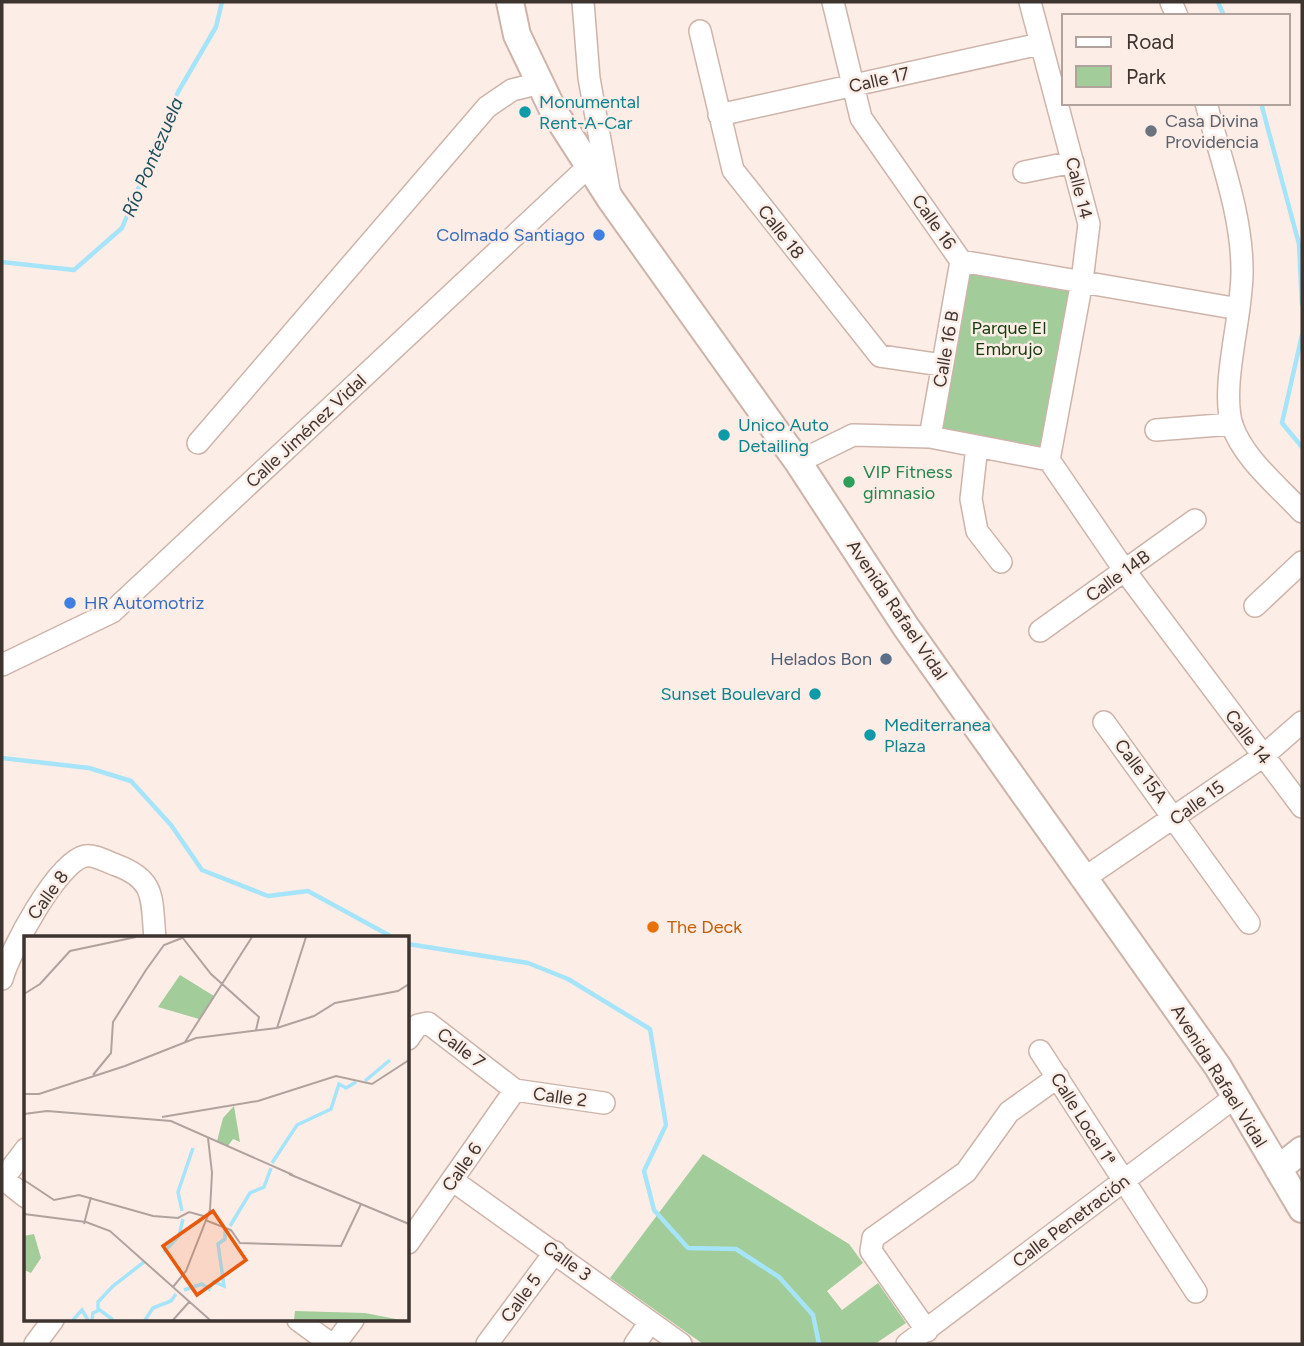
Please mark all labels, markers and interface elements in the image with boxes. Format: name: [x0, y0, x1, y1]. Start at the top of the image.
legend: [1062, 14, 1290, 105]
text: Road: [1126, 29, 1174, 54]
street label: Calle 17: [847, 62, 912, 98]
text: Park: [1126, 64, 1167, 89]
place label: Monumental Rent-A-Car: [539, 91, 640, 134]
water label: Río Pontezuela: [117, 94, 188, 221]
marker: Monumental Rent-A-Car: [517, 104, 533, 120]
place label: Casa Divina Providencia: [1165, 110, 1259, 153]
marker: Casa Divina Providencia: [1143, 123, 1159, 139]
street label: Calle 14: [1061, 155, 1097, 221]
street label: Calle 16: [907, 190, 961, 254]
street label: Calle 18: [753, 200, 809, 264]
place label: Colmado Santiago: [436, 224, 585, 246]
marker: Colmado Santiago: [591, 227, 607, 243]
street label: Calle 16 B: [928, 309, 964, 389]
park label: Parque El Embrujo: [972, 317, 1046, 360]
street label: Calle Jiménez Vidal: [241, 370, 371, 492]
place label: Unico Auto Detailing: [738, 414, 829, 457]
marker: Unico Auto Detailing: [716, 427, 732, 443]
place label: VIP Fitness gimnasio: [863, 461, 953, 504]
marker: VIP Fitness gimnasio: [841, 474, 857, 490]
street label: Avenida Rafael Vidal: [842, 536, 952, 684]
street label: Calle 14B: [1082, 545, 1154, 607]
place label: HR Automotriz: [84, 592, 204, 614]
marker: HR Automotriz: [62, 595, 78, 611]
place label: Helados Bon: [770, 648, 872, 670]
marker: Helados Bon: [878, 651, 894, 667]
place label: Sunset Boulevard: [660, 683, 801, 705]
marker: Sunset Boulevard: [807, 686, 823, 702]
street label: Calle 14: [1220, 705, 1276, 769]
place label: Mediterranea Plaza: [884, 714, 991, 757]
marker: Mediterranea Plaza: [862, 727, 878, 743]
street label: Calle 15A: [1110, 735, 1172, 807]
street label: Calle 15: [1165, 776, 1229, 830]
street label: Calle 8: [23, 866, 73, 924]
place label: The Deck: [667, 916, 742, 938]
marker: The Deck: [645, 919, 661, 935]
inset map: [24, 936, 410, 1322]
street label: Avenida Rafael Vidal: [1166, 1001, 1272, 1151]
street label: Calle 7: [433, 1023, 489, 1073]
street label: Calle Local 1ª: [1046, 1069, 1120, 1169]
street label: Calle 2: [532, 1082, 588, 1112]
street label: Calle 6: [437, 1138, 487, 1196]
street label: Calle Penetración: [1008, 1170, 1134, 1272]
street label: Calle 3: [539, 1236, 595, 1286]
street label: Calle 5: [496, 1269, 546, 1327]

